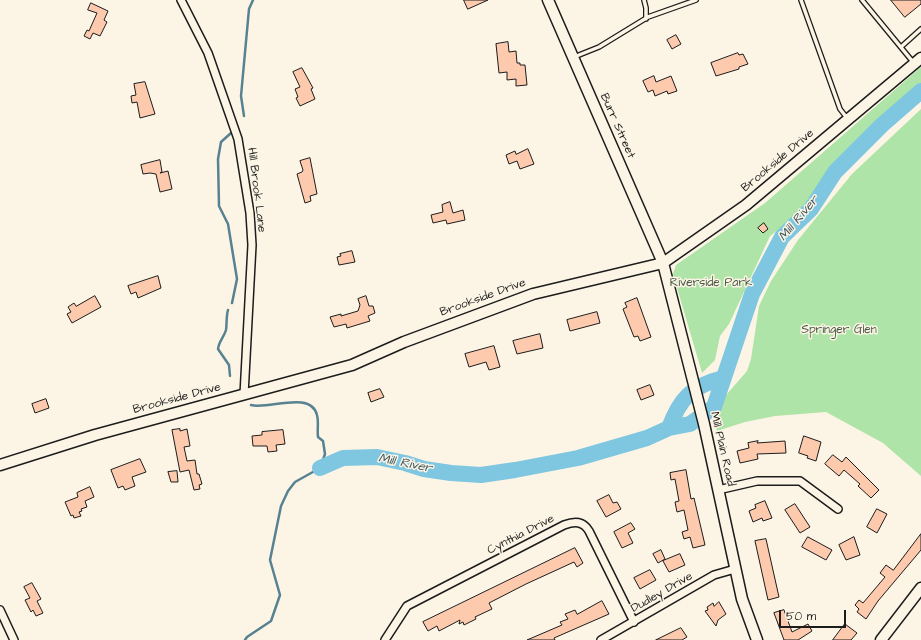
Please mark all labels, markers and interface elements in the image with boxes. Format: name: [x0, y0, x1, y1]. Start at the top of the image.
street label: Burr Street: [596, 91, 638, 161]
street label: Brookside Drive: [739, 126, 817, 196]
street label: Hill Brook Lane: [244, 147, 268, 233]
water label: Mill River: [776, 193, 822, 245]
street label: Brookside Drive: [438, 276, 528, 320]
park label: Riverside Park: [670, 276, 752, 290]
park label: Springer Glen: [801, 323, 877, 337]
street label: Brookside Drive: [132, 380, 222, 418]
street label: Mill Plain Road: [706, 410, 738, 488]
water label: Mill River: [377, 451, 433, 477]
street label: Cynthia Drive: [485, 512, 557, 558]
street label: Dudley Drive: [629, 570, 695, 616]
scale bar: [781, 602, 848, 628]
text: 50 m: [786, 608, 816, 625]

